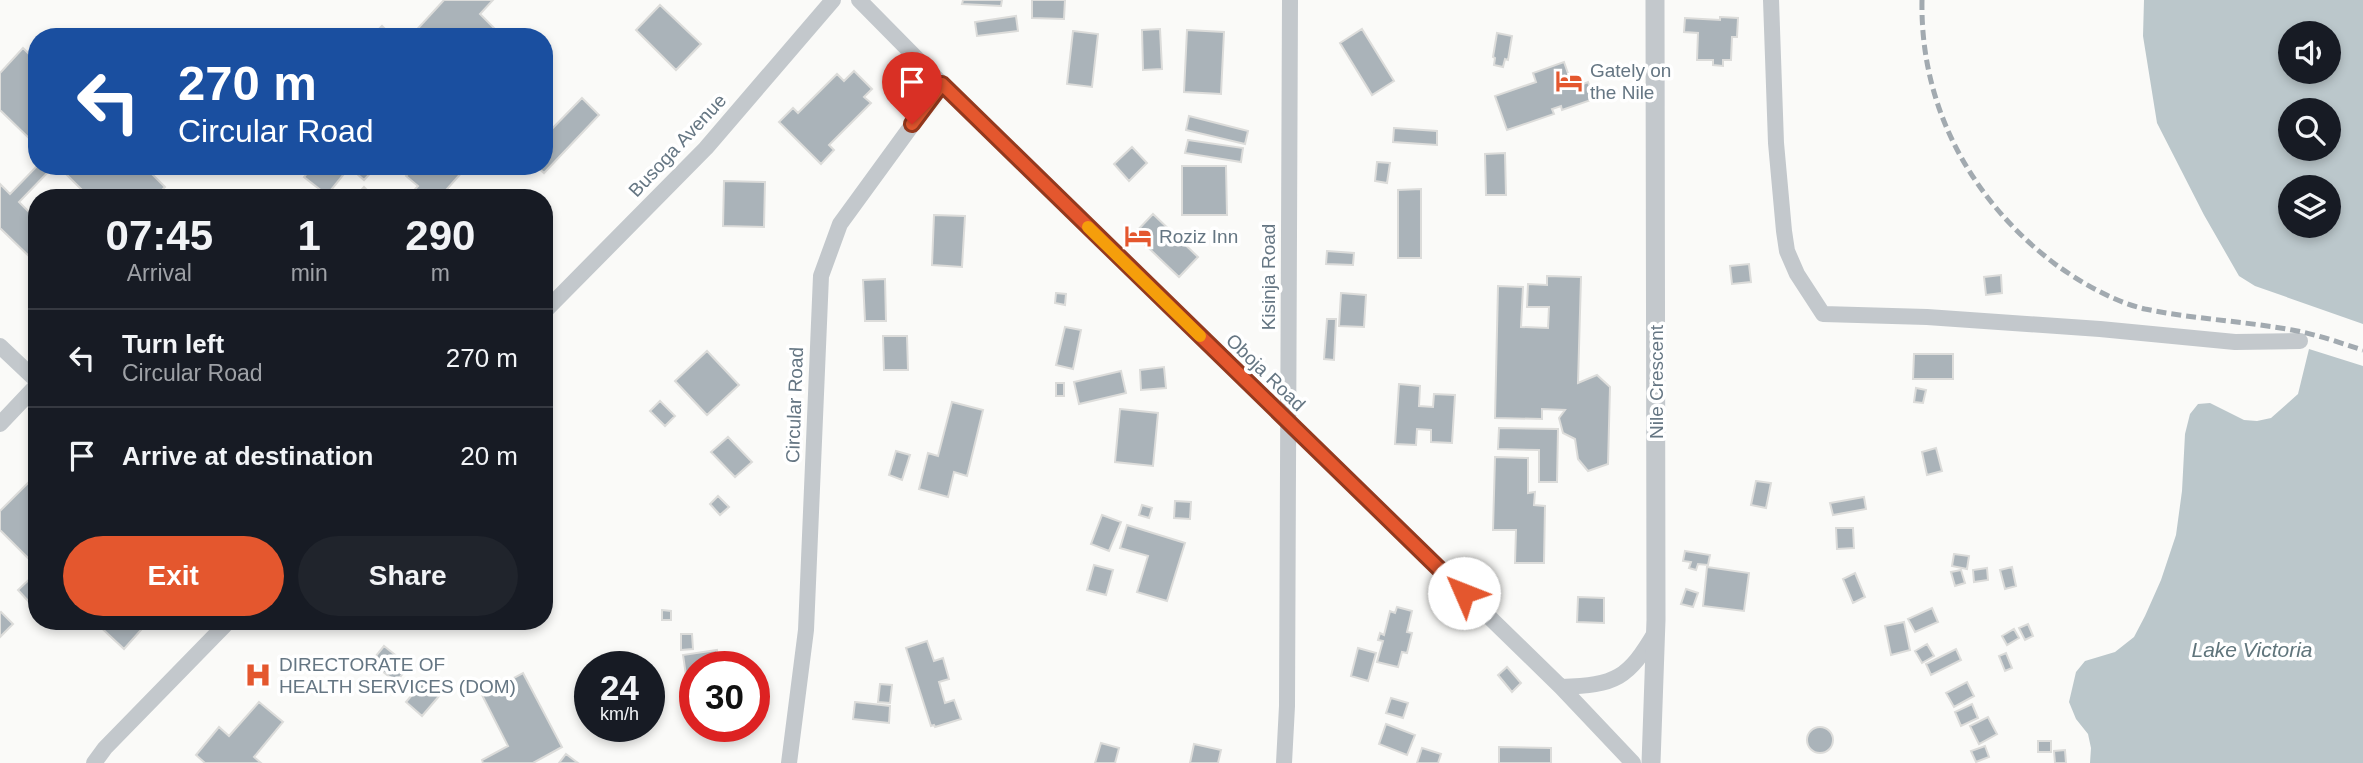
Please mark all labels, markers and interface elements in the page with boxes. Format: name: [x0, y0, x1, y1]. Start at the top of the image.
map controls: [2278, 21, 2341, 238]
button: sound: [2278, 21, 2341, 84]
pin: [882, 52, 942, 124]
icon: left: [63, 56, 154, 147]
text: 270 m: [178, 56, 317, 110]
place label: Gately on the Nile: [1590, 60, 1671, 103]
icon: arrive: [893, 63, 931, 101]
hotel icon: Gately on the Nile: [1554, 66, 1584, 96]
street label: Busoga Avenue: [624, 90, 730, 201]
button: search: [2278, 98, 2341, 161]
text: Circular Road: [178, 113, 374, 149]
button: layers: [2278, 175, 2341, 238]
text: 07:45: [106, 212, 213, 259]
text: 1: [297, 212, 321, 259]
text: 290: [405, 212, 475, 259]
hotel icon: Roziz Inn: [1123, 221, 1153, 251]
street label: Kisinja Road: [1258, 224, 1279, 330]
place label: Roziz Inn: [1159, 226, 1238, 247]
text: Arrival: [127, 260, 192, 286]
text: min: [291, 260, 328, 286]
text: m: [431, 260, 450, 286]
street label: Nile Crescent: [1646, 324, 1667, 439]
text: Turn left: [122, 329, 224, 359]
street label: Oboja Road: [1222, 330, 1309, 415]
icon: left: [63, 339, 101, 377]
text: 270 m: [446, 343, 518, 373]
street label: Circular Road: [782, 347, 807, 463]
text: Circular Road: [122, 360, 263, 386]
icon: arrive: [63, 437, 101, 475]
text: Arrive at destination: [122, 441, 373, 471]
text: 20 m: [460, 441, 518, 471]
button: Exit: [63, 536, 284, 616]
button: Share: [298, 536, 518, 616]
position arrow: [1427, 556, 1501, 630]
water label: Lake Victoria: [2191, 638, 2313, 661]
speed limit sign: 30: [679, 651, 770, 742]
place label: DIRECTORATE OF HEALTH SERVICES (DOM): [279, 654, 516, 697]
hospital icon: DIRECTORATE OF HEALTH SERVICES (DOM): [243, 660, 273, 690]
text: 24: [600, 668, 639, 707]
text: km/h: [600, 704, 639, 724]

